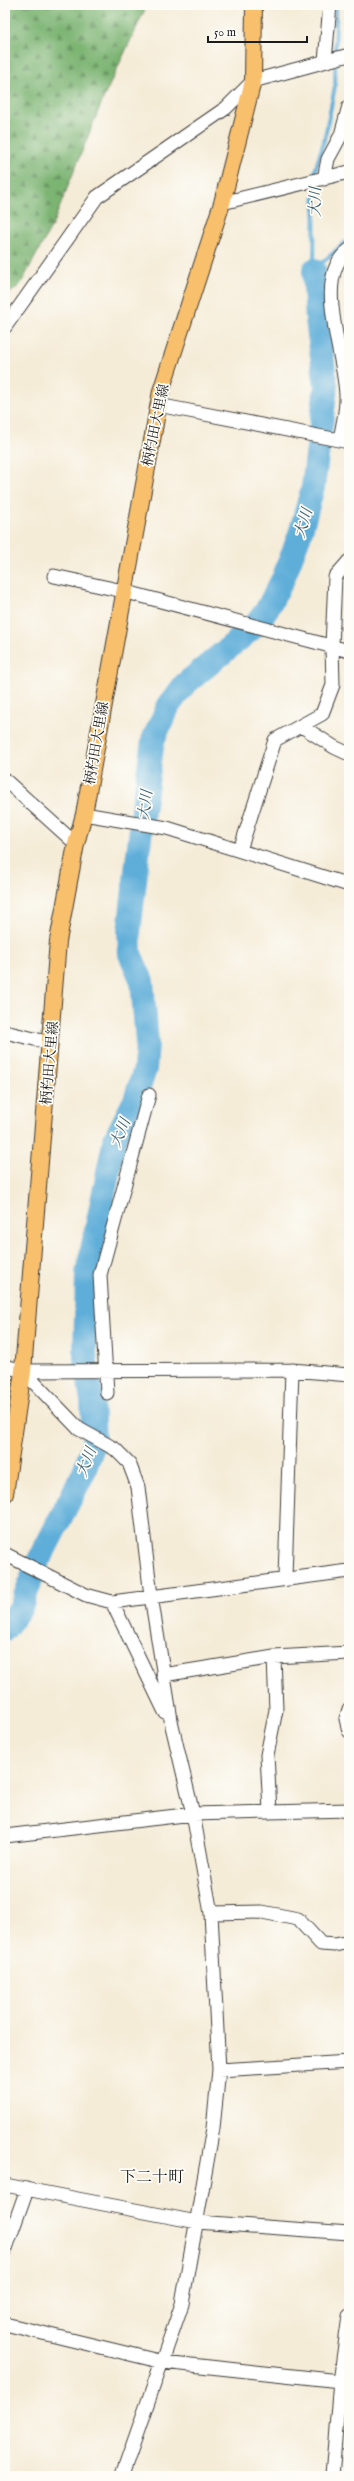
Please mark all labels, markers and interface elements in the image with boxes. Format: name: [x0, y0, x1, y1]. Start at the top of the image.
scale bar: [208, 18, 307, 44]
text: 50 m: [214, 25, 236, 40]
water label: 大川: [306, 185, 325, 217]
street label: 柄杓田大里線: [138, 382, 174, 468]
water label: 大川: [290, 504, 318, 540]
street label: 柄杓田大里線: [81, 700, 113, 786]
water label: 大川: [134, 787, 157, 821]
street label: 柄杓田大里線: [37, 1020, 63, 1106]
water label: 大川: [106, 1114, 136, 1151]
water label: 大川: [72, 1443, 101, 1480]
district label: 下二十町: [120, 2168, 184, 2188]

